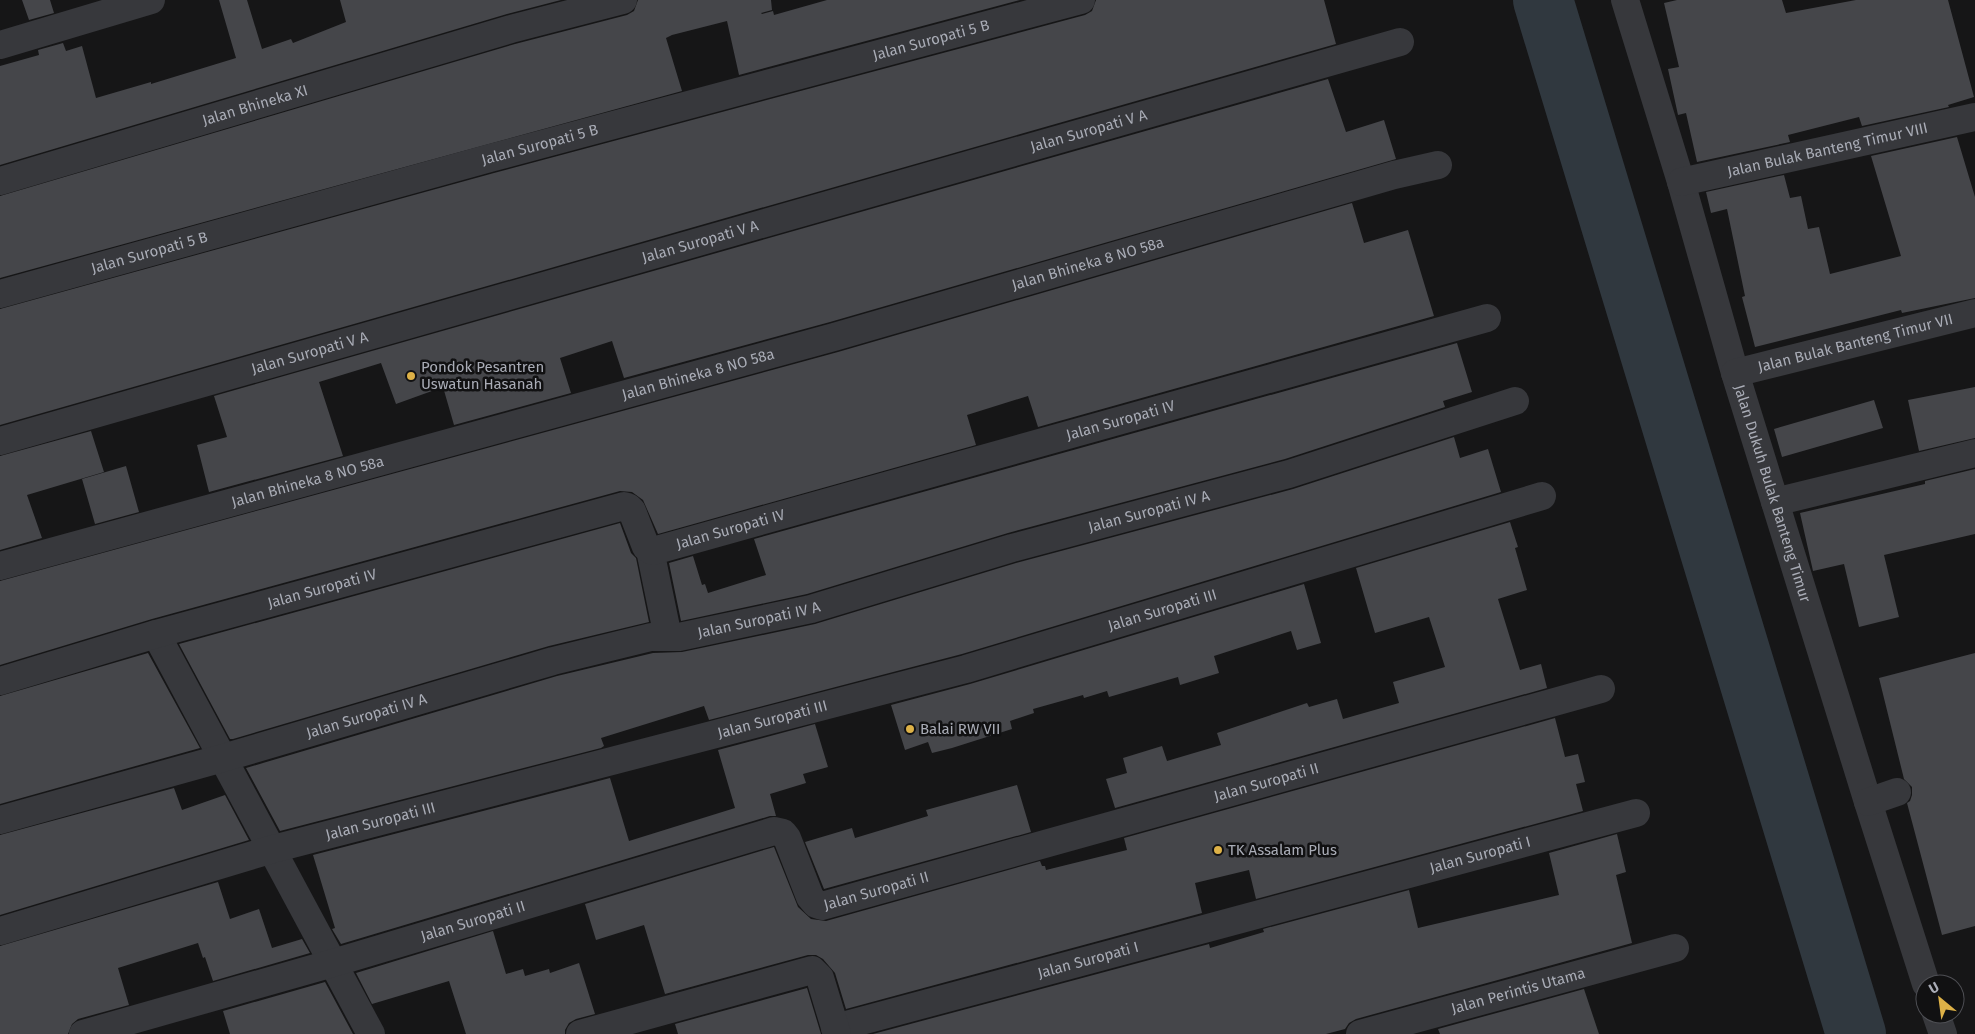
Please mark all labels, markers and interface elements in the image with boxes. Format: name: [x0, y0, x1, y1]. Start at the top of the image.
street label: Jalan Suropati 5 B: [871, 16, 991, 64]
street label: Jalan Bhineka XI: [200, 81, 310, 129]
street label: Jalan Suropati V A: [1028, 105, 1149, 156]
street label: Jalan Bulak Banteng Timur VIII: [1725, 119, 1929, 181]
street label: Jalan Suropati 5 B: [479, 120, 600, 169]
street label: Jalan Suropati V A: [640, 216, 761, 267]
street label: Jalan Suropati 5 B: [89, 228, 210, 277]
street label: Jalan Bhineka 8 NO 58a: [1010, 233, 1166, 294]
street label: Jalan Bulak Banteng Timur VII: [1756, 310, 1955, 376]
street label: Jalan Suropati V A: [249, 327, 370, 378]
street label: Jalan Bhineka 8 NO 58a: [620, 345, 776, 404]
place label: Pondok Pesantren Uswatun Hasanah: [421, 358, 544, 393]
marker: Pondok Pesantren Uswatun Hasanah: [405, 370, 417, 382]
street label: Jalan Dukuh Bulak Banteng Timur: [1730, 382, 1815, 605]
street label: Jalan Suropati IV: [1064, 396, 1178, 444]
street label: Jalan Bhineka 8 NO 58a: [229, 452, 386, 511]
street label: Jalan Suropati IV A: [1086, 487, 1212, 536]
street label: Jalan Suropati IV: [674, 505, 788, 553]
street label: Jalan Suropati IV: [265, 565, 379, 612]
street label: Jalan Suropati III: [1106, 585, 1219, 635]
street label: Jalan Suropati IV A: [696, 598, 823, 642]
street label: Jalan Suropati IV A: [304, 689, 429, 742]
street label: Jalan Suropati III: [716, 696, 829, 742]
place label: Balai RW VII: [920, 720, 1000, 738]
marker: Balai RW VII: [904, 723, 916, 735]
street label: Jalan Suropati II: [1212, 759, 1321, 805]
street label: Jalan Suropati III: [324, 798, 437, 844]
street label: Jalan Suropati I: [1428, 833, 1533, 877]
place label: TK Assalam Plus: [1228, 841, 1337, 859]
marker: TK Assalam Plus: [1212, 844, 1224, 856]
street label: Jalan Suropati II: [822, 868, 931, 914]
street label: Jalan Suropati II: [418, 897, 527, 945]
street label: Jalan Suropati I: [1036, 938, 1141, 982]
street label: Jalan Perintis Utama: [1449, 964, 1587, 1018]
north arrow: [1915, 974, 1965, 1024]
text: U: [1926, 978, 1942, 998]

